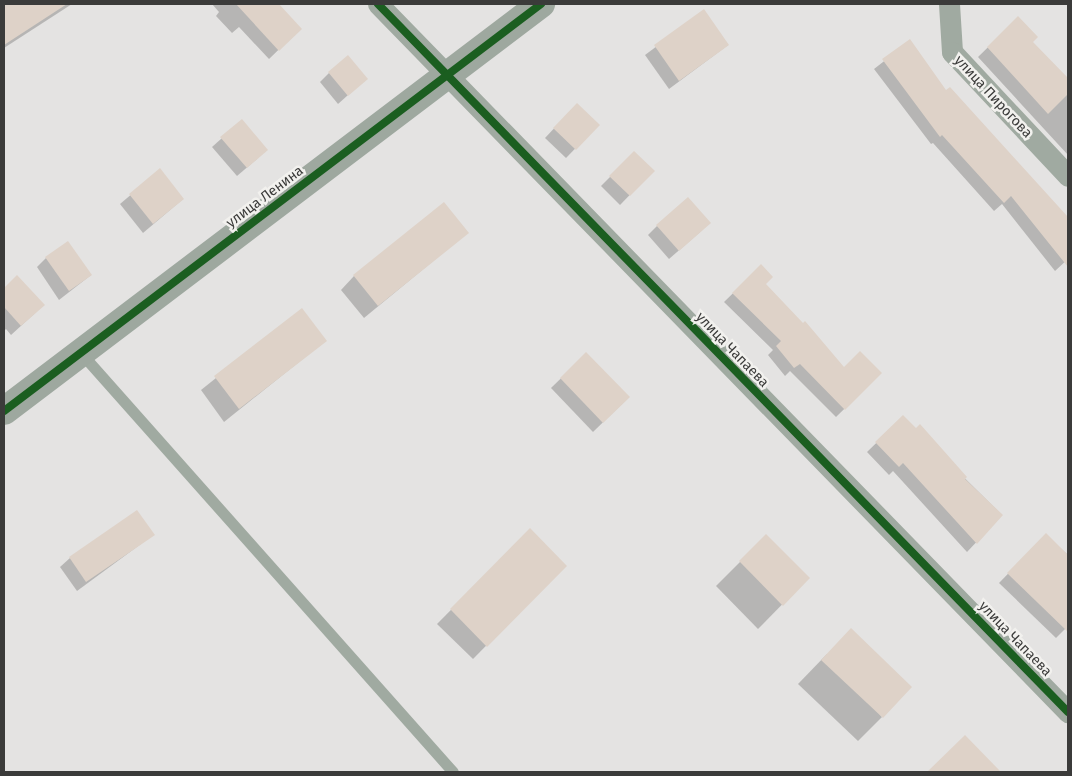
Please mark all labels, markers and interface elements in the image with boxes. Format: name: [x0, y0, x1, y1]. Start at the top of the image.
street label: улица Пирогова: [951, 52, 1035, 142]
street label: улица Ленина: [223, 163, 307, 231]
street label: улица Чапаева: [692, 309, 772, 391]
street label: улица Чапаева: [975, 598, 1055, 680]

